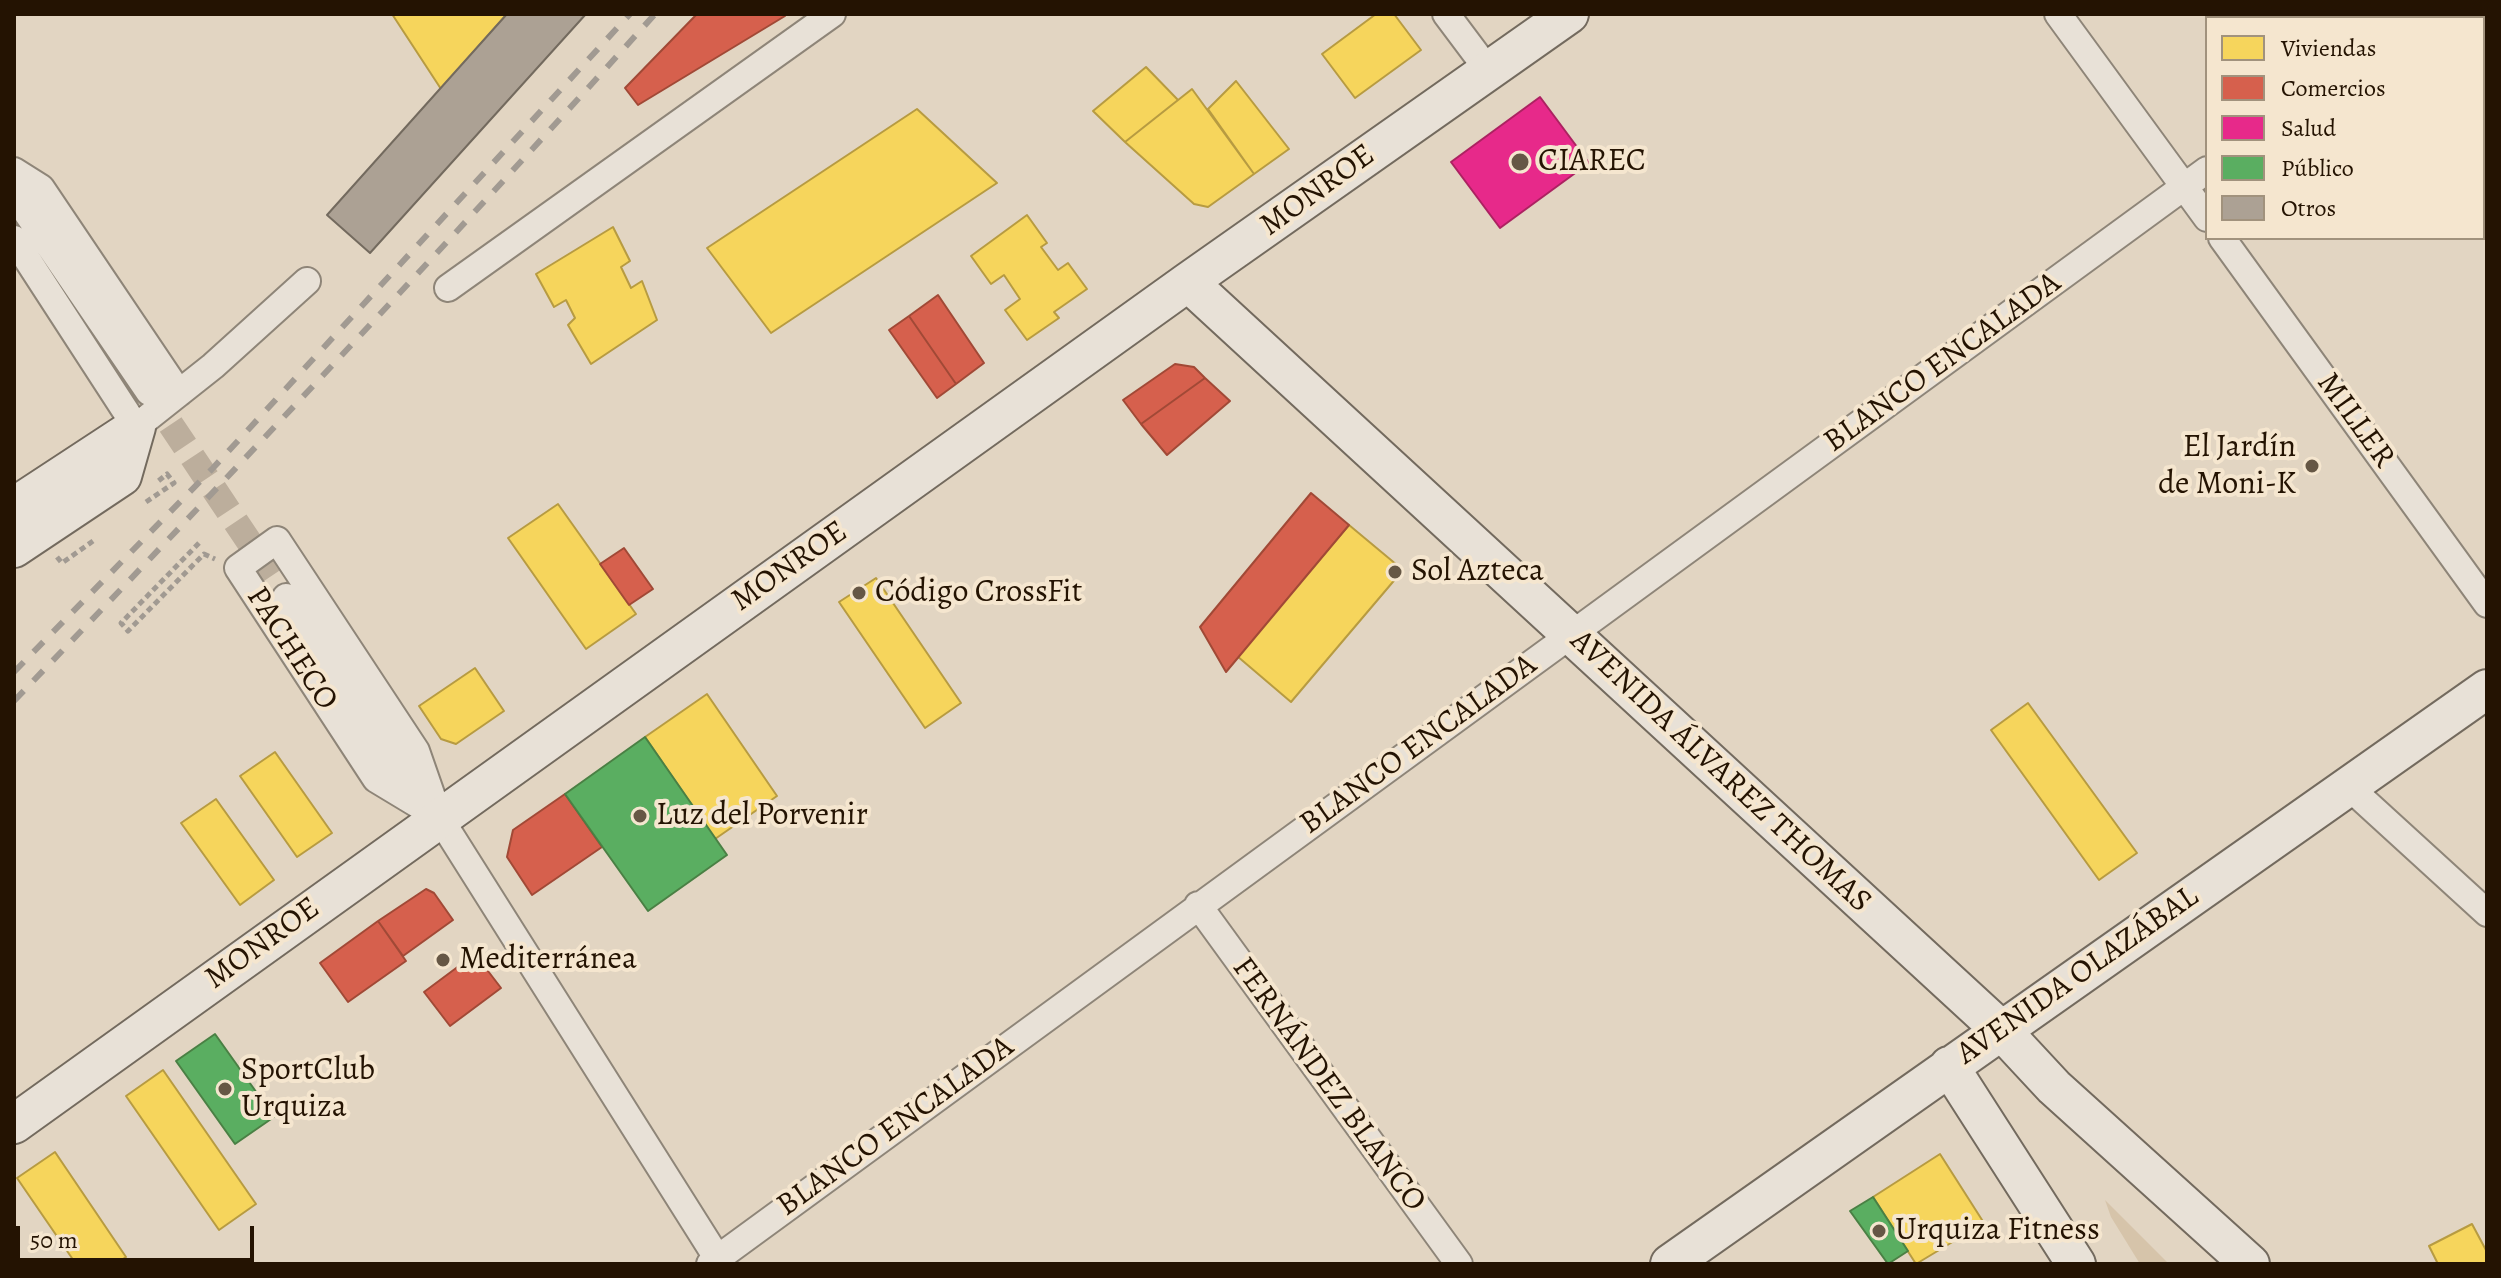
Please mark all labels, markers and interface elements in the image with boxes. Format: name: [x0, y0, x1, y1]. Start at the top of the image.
legend: [2205, 16, 2485, 240]
text: Viviendas: [2281, 32, 2377, 64]
text: Comercios: [2281, 72, 2386, 104]
text: Salud: [2281, 112, 2336, 144]
street label: MONROE: [1253, 137, 1383, 245]
place label: CIAREC: [1538, 143, 1646, 181]
marker: CIAREC: [1509, 151, 1531, 173]
text: Público: [2281, 152, 2354, 184]
text: Otros: [2281, 192, 2336, 224]
street label: BLANCO ENCALADA: [1817, 264, 2069, 462]
street label: MILLER: [2308, 366, 2402, 476]
place label: El Jardín de Moni-K: [2158, 429, 2296, 504]
marker: El Jardín de Moni-K: [2303, 457, 2321, 475]
street label: MONROE: [725, 513, 855, 621]
place label: Sol Azteca: [1411, 553, 1544, 591]
marker: Sol Azteca: [1386, 563, 1404, 581]
place label: Código CrossFit: [875, 574, 1082, 612]
street label: PACHECO: [237, 580, 345, 718]
marker: Código CrossFit: [850, 584, 868, 602]
street label: AVENIDA ÁLVAREZ THOMAS: [1562, 622, 1878, 922]
street label: BLANCO ENCALADA: [1293, 646, 1545, 844]
place label: Luz del Porvenir: [656, 797, 868, 835]
marker: Luz del Porvenir: [631, 807, 649, 825]
street label: AVENIDA OLAZÁBAL: [1950, 878, 2206, 1074]
street label: MONROE: [198, 890, 328, 998]
place label: Mediterránea: [459, 941, 637, 979]
street label: FERNÁNDEZ BLANCO: [1223, 950, 1433, 1220]
marker: Mediterránea: [434, 951, 452, 969]
street label: BLANCO ENCALADA: [770, 1028, 1022, 1226]
place label: SportClub Urquiza: [241, 1052, 375, 1127]
marker: SportClub Urquiza: [216, 1080, 234, 1098]
scale bar: [20, 1210, 258, 1260]
place label: Urquiza Fitness: [1895, 1212, 2100, 1250]
marker: Urquiza Fitness: [1870, 1222, 1888, 1240]
text: 50 m: [30, 1224, 78, 1256]

